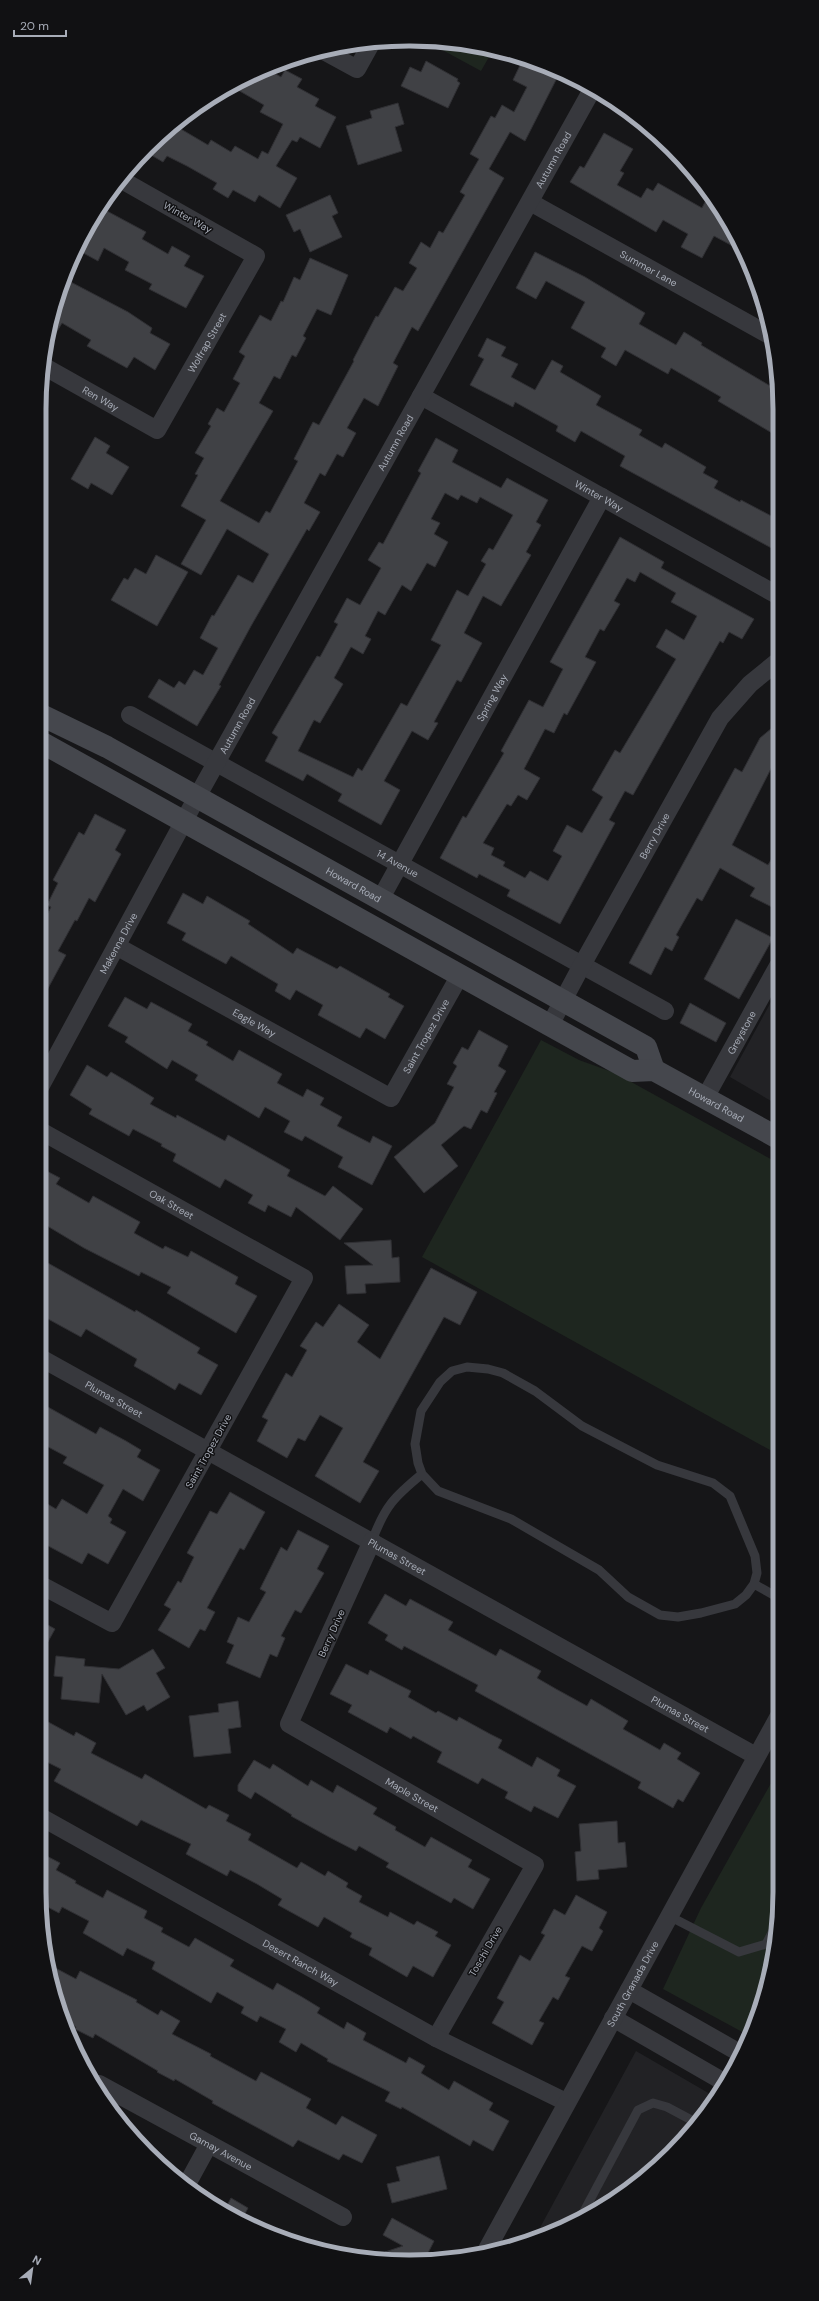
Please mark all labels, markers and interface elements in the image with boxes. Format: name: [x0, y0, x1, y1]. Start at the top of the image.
scale bar: [14, 12, 66, 38]
text: 20 m: [20, 18, 49, 34]
street label: Autumn Road: [532, 129, 574, 190]
street label: Winter Way: [161, 199, 215, 236]
street label: Summer Lane: [618, 247, 680, 290]
street label: Wolfrap Street: [185, 310, 229, 375]
street label: Ren Way: [80, 383, 121, 414]
street label: Autumn Road: [374, 412, 416, 473]
street label: Winter Way: [572, 477, 626, 515]
street label: Spring Way: [474, 671, 510, 724]
street label: Autumn Road: [216, 695, 258, 756]
street label: Berry Drive: [636, 810, 673, 862]
street label: 14 Avenue: [374, 847, 421, 881]
street label: Howard Road: [324, 864, 383, 905]
street label: Makenna Drive: [97, 910, 140, 976]
street label: Saint Tropez Drive: [400, 996, 452, 1076]
street label: Eagle Way: [230, 1006, 279, 1040]
street label: Greystone: [724, 1008, 759, 1057]
street label: Howard Road: [686, 1084, 746, 1125]
street label: Oak Street: [147, 1187, 196, 1222]
street label: Plumas Street: [83, 1378, 145, 1421]
street label: Saint Tropez Drive: [183, 1411, 234, 1491]
street label: Plumas Street: [366, 1536, 428, 1578]
street label: Berry Drive: [315, 1607, 348, 1659]
street label: Plumas Street: [649, 1693, 711, 1736]
street label: Maple Street: [383, 1775, 441, 1815]
street label: Toschi Drive: [466, 1924, 505, 1979]
street label: Desert Ranch Way: [260, 1936, 341, 1989]
street label: South Granada Drive: [604, 1938, 662, 2029]
street label: Gamay Avenue: [187, 2129, 255, 2173]
north arrow: [12, 2249, 52, 2289]
text: N: [30, 2252, 44, 2268]

